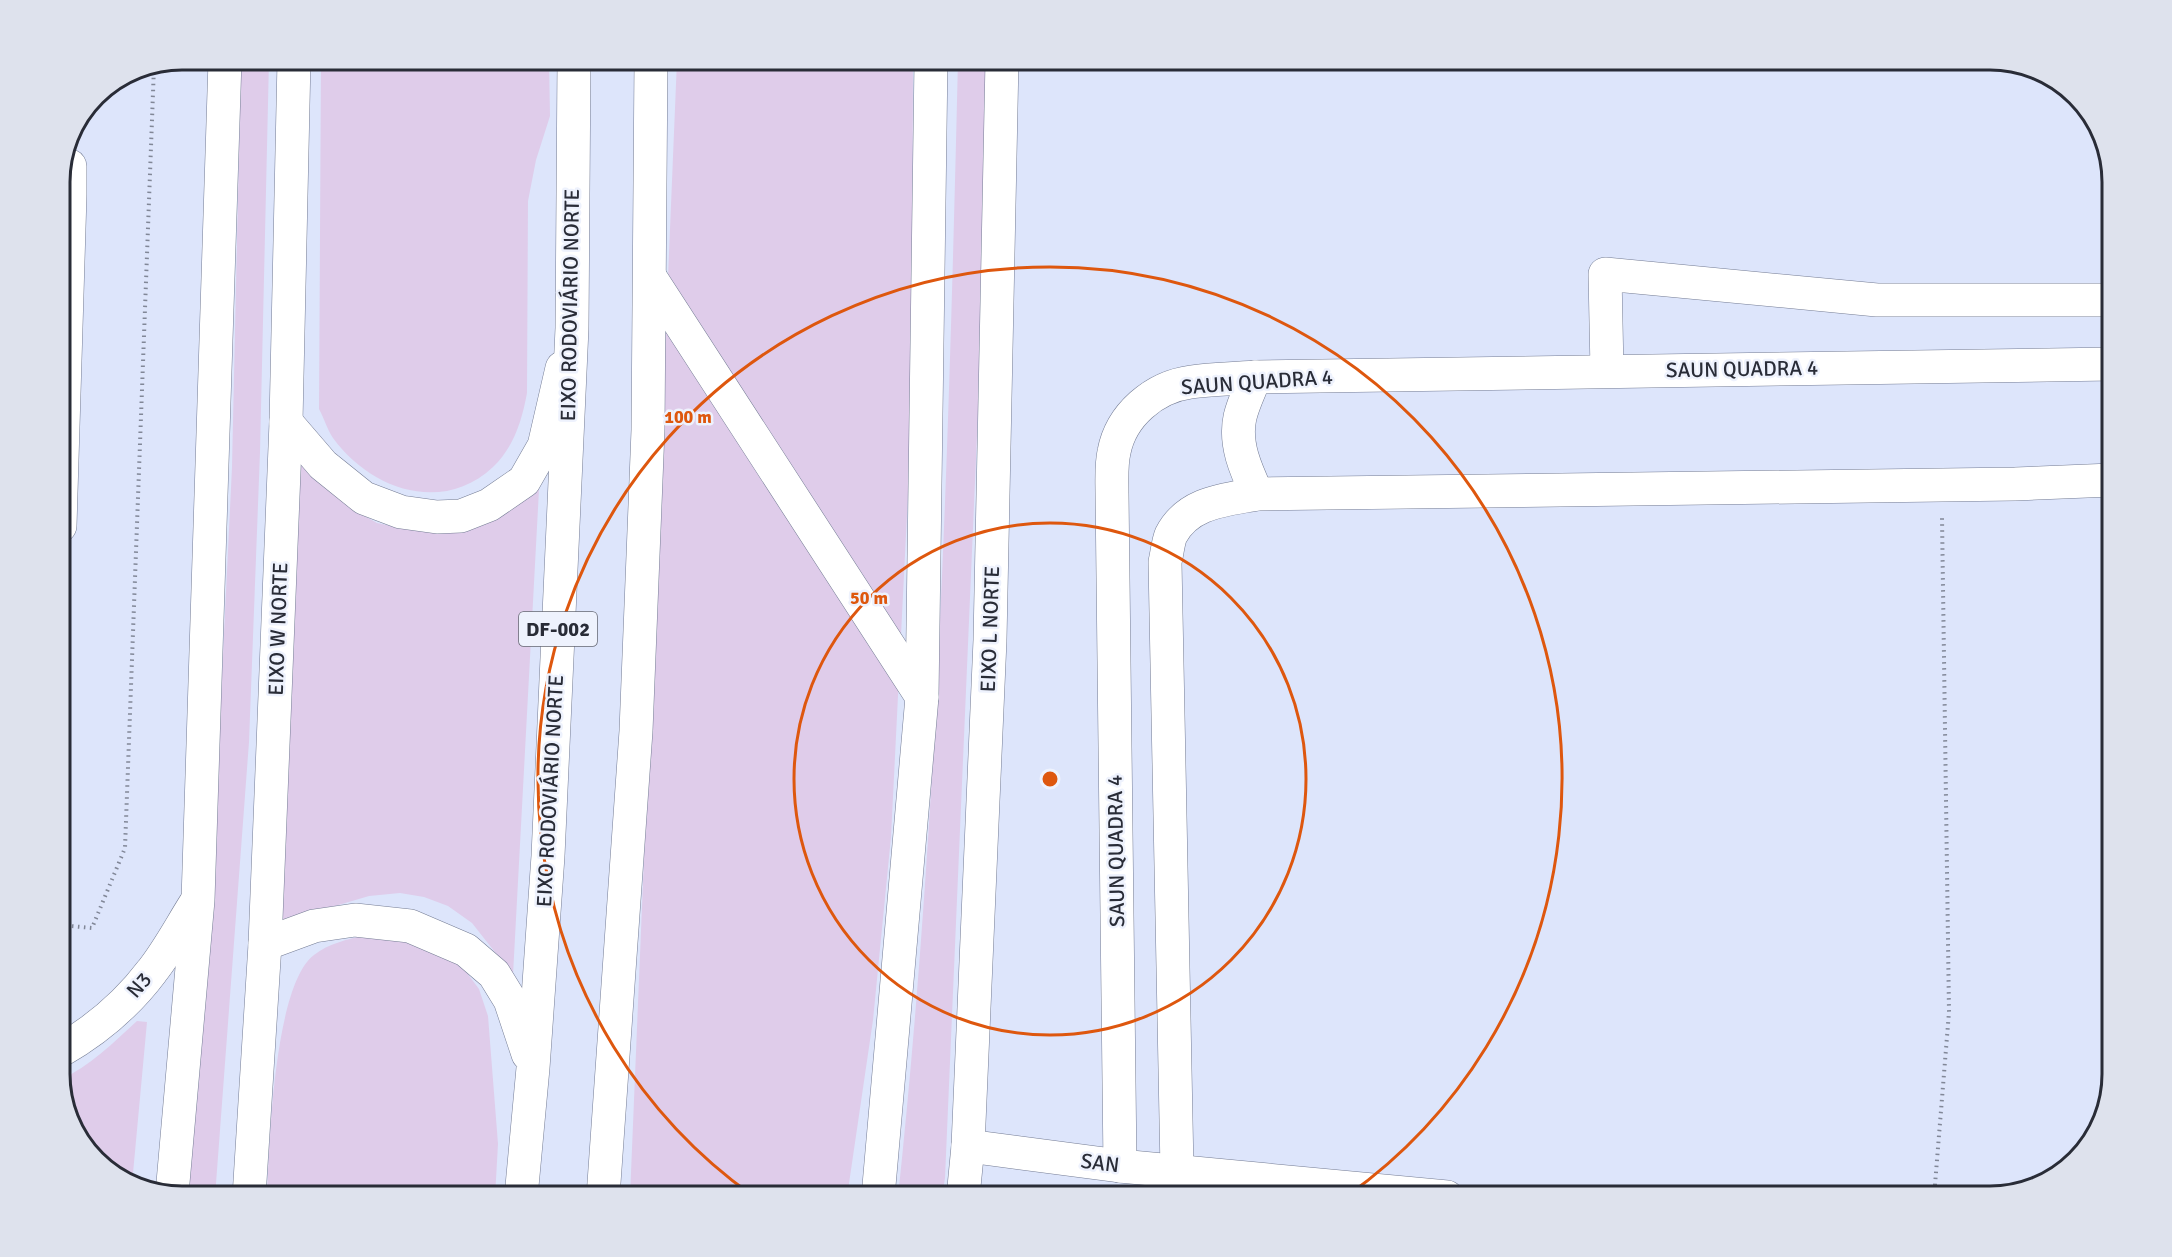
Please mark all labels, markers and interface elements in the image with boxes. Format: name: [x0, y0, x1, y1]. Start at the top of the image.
street label: EIXO RODOVIÁRIO NORTE: [555, 189, 585, 421]
street label: SAUN QUADRA 4: [1666, 355, 1818, 383]
street label: SAUN QUADRA 4: [1180, 364, 1334, 400]
text: 100 m: [664, 406, 712, 428]
street label: EIXO W NORTE: [263, 562, 293, 696]
street label: EIXO L NORTE: [975, 565, 1005, 693]
text: 50 m: [850, 587, 888, 609]
road number: DF-002: [519, 612, 597, 646]
street label: EIXO RODOVIÁRIO NORTE: [531, 674, 569, 908]
centre of rings: [1040, 769, 1060, 789]
street label: SAUN QUADRA 4: [1102, 775, 1130, 927]
street label: N3: [121, 967, 157, 1003]
street label: SAN: [1079, 1148, 1121, 1178]

